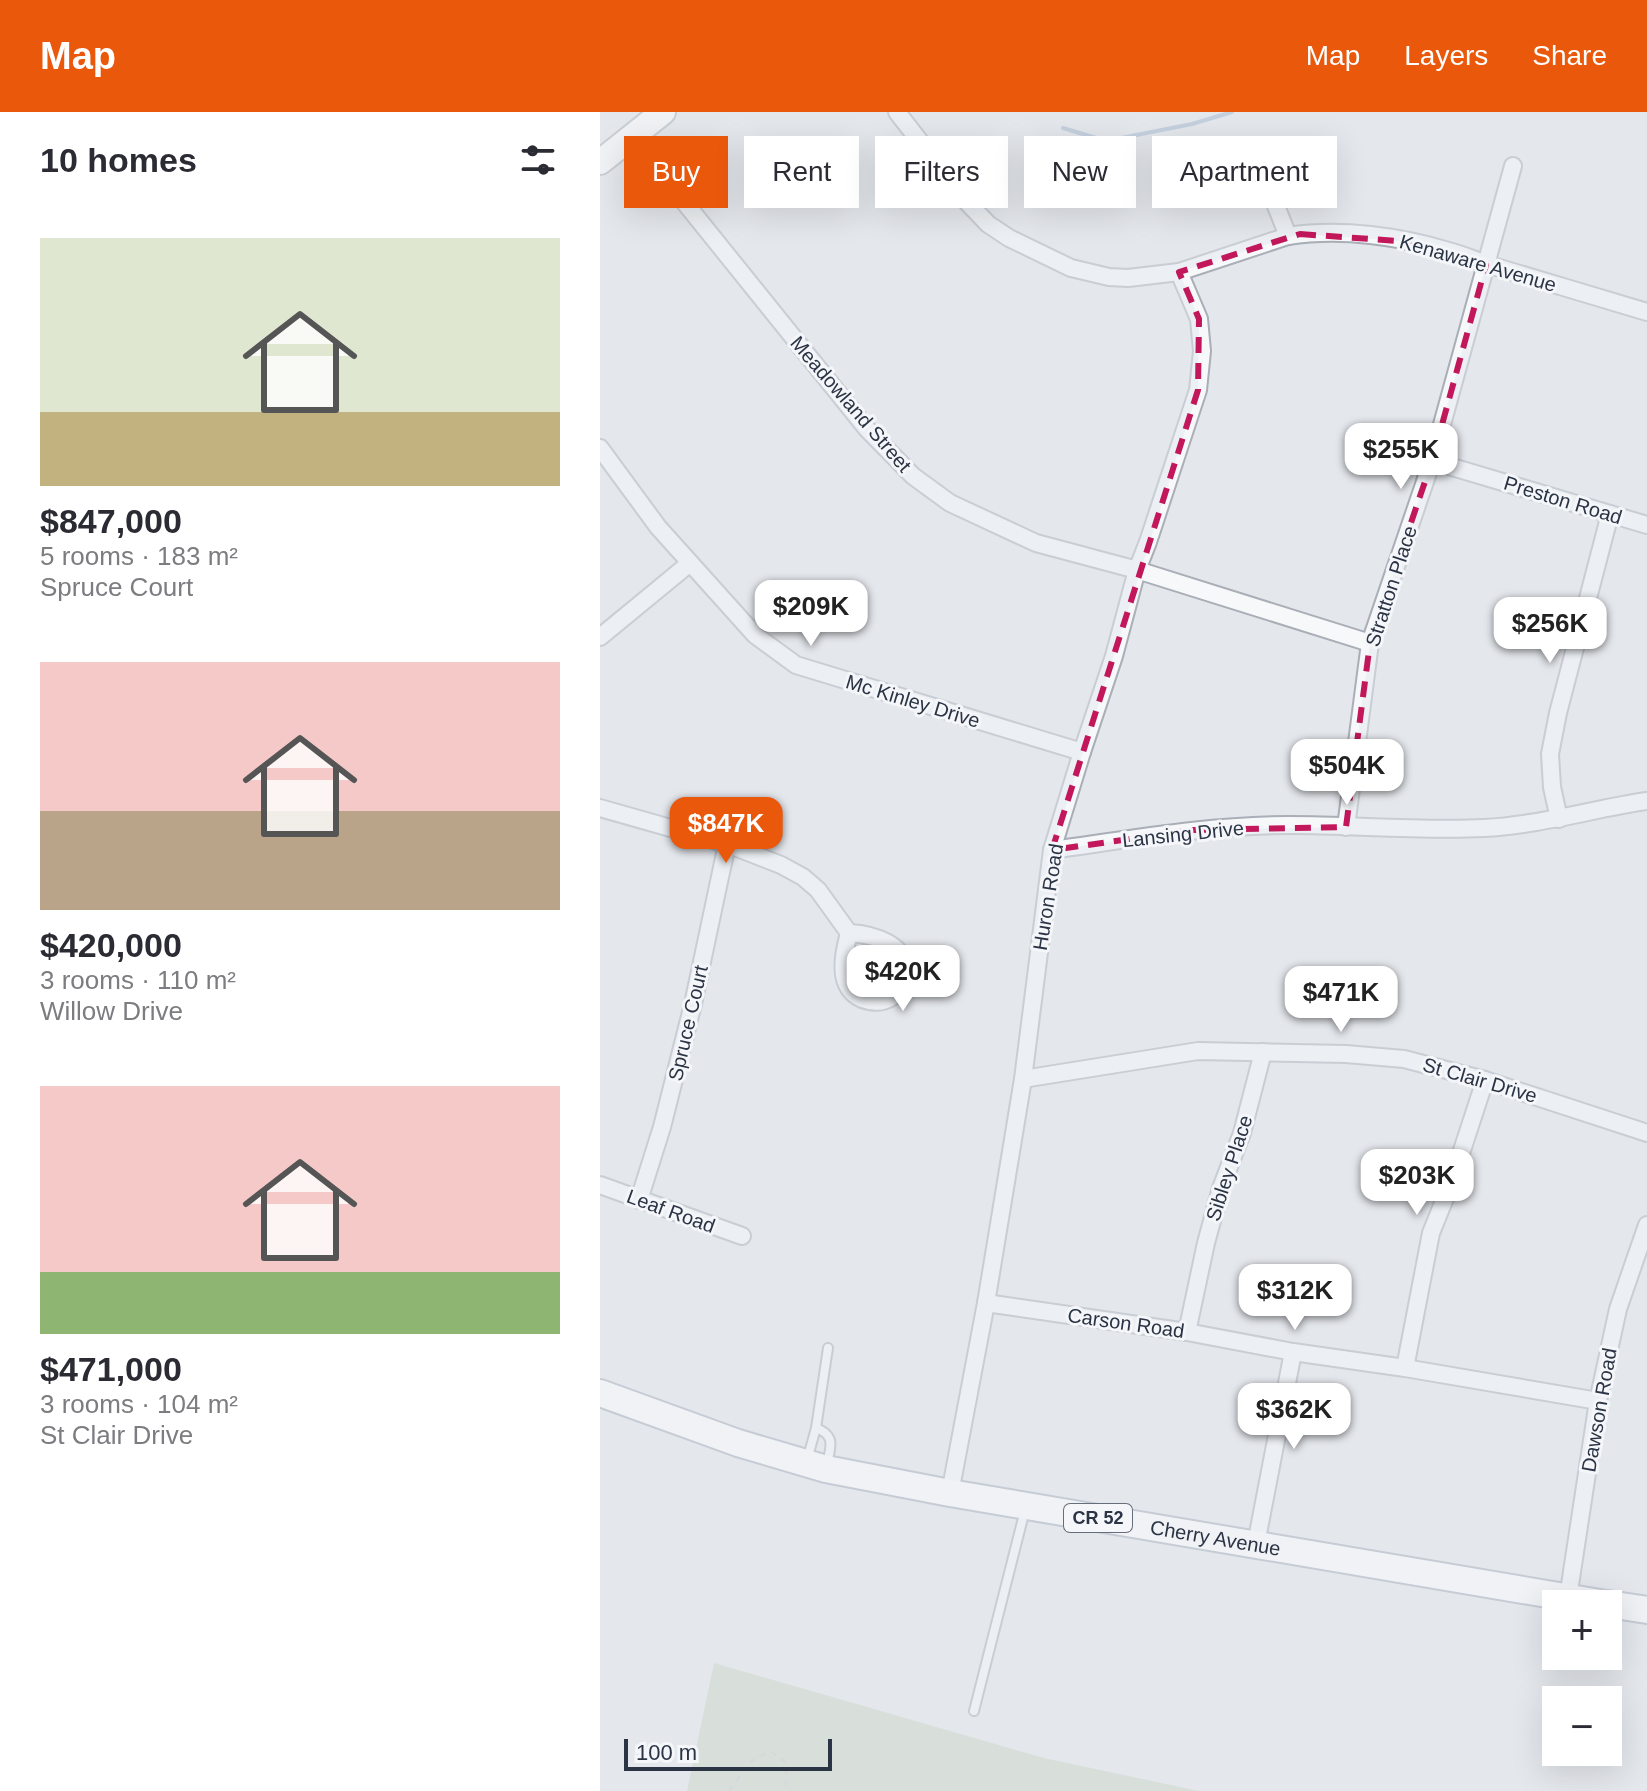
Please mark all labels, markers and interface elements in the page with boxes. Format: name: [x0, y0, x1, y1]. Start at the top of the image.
text: Map: [40, 35, 116, 77]
text: Map: [1306, 40, 1360, 71]
text: Layers: [1404, 40, 1488, 71]
text: Share: [1532, 40, 1607, 71]
chip: Buy: [624, 136, 728, 208]
chip: Rent: [744, 136, 859, 208]
chip: Filters: [875, 136, 1008, 208]
chip: New: [1024, 136, 1136, 208]
chip: Apartment: [1152, 136, 1337, 208]
icon: filters: [516, 138, 560, 182]
text: 10 homes: [40, 141, 197, 179]
street label: Kenaware Avenue: [1397, 230, 1559, 296]
icon: home: [228, 290, 372, 434]
street label: Meadowland Street: [786, 332, 916, 477]
pin: $255K: [1345, 423, 1457, 491]
text: $255K: [1363, 434, 1439, 464]
street label: Preston Road: [1501, 472, 1625, 528]
text: $847,000: [40, 502, 182, 540]
street label: Stratton Place: [1361, 523, 1421, 649]
text: 5 rooms · 183 m²: [40, 541, 238, 571]
text: Spruce Court: [40, 572, 193, 602]
pin: $209K: [755, 580, 867, 648]
text: $209K: [773, 591, 849, 621]
pin: $256K: [1494, 597, 1606, 665]
text: $256K: [1512, 608, 1588, 638]
street label: Mc Kinley Drive: [843, 670, 983, 732]
icon: home: [228, 714, 372, 858]
pin: $504K: [1291, 739, 1403, 807]
text: $504K: [1309, 750, 1385, 780]
pin: $847K: [670, 797, 782, 865]
text: $847K: [688, 808, 764, 838]
street label: Lansing Drive: [1121, 817, 1245, 851]
street label: Huron Road: [1029, 842, 1067, 952]
text: $420,000: [40, 926, 182, 964]
pin: $420K: [847, 945, 959, 1013]
text: $420K: [865, 956, 941, 986]
street label: Spruce Court: [664, 963, 712, 1083]
text: 3 rooms · 110 m²: [40, 965, 236, 995]
pin: $471K: [1285, 966, 1397, 1034]
text: $471K: [1303, 977, 1379, 1007]
text: Willow Drive: [40, 996, 183, 1026]
street label: St Clair Drive: [1420, 1053, 1540, 1107]
street label: Sibley Place: [1202, 1112, 1256, 1224]
icon: home: [228, 1138, 372, 1282]
pin: $203K: [1361, 1149, 1473, 1217]
text: $203K: [1379, 1160, 1455, 1190]
street label: Leaf Road: [624, 1185, 718, 1237]
pin: $312K: [1239, 1264, 1351, 1332]
text: $312K: [1257, 1275, 1333, 1305]
street label: Carson Road: [1066, 1304, 1186, 1342]
street label: Dawson Road: [1577, 1346, 1621, 1474]
text: $471,000: [40, 1350, 182, 1388]
pin: $362K: [1238, 1383, 1350, 1451]
text: 3 rooms · 104 m²: [40, 1389, 238, 1419]
text: $362K: [1256, 1394, 1332, 1424]
text: St Clair Drive: [40, 1420, 193, 1450]
road number: CR 52: [1064, 1504, 1132, 1532]
street label: Cherry Avenue: [1148, 1516, 1282, 1560]
map controls: [1542, 1590, 1622, 1766]
button: +: [1542, 1590, 1622, 1670]
button: −: [1542, 1686, 1622, 1766]
scale bar: [624, 1735, 832, 1771]
text: 100 m: [636, 1740, 697, 1765]

